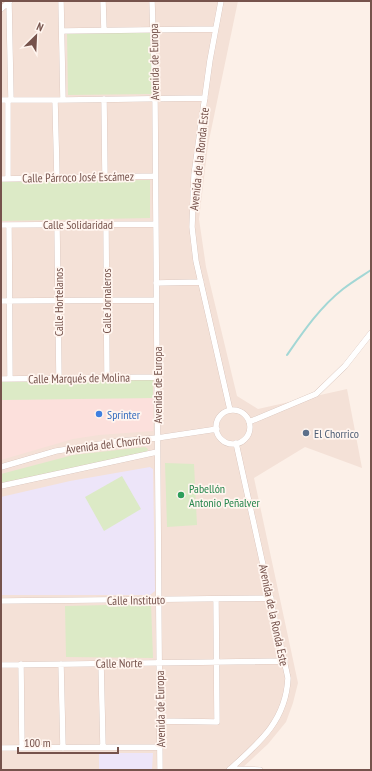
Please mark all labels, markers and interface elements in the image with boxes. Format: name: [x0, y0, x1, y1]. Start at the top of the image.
north arrow: [16, 16, 56, 56]
text: N: [35, 19, 46, 34]
street label: Avenida de Europa: [146, 23, 162, 101]
street label: Avenida de la Ronda Este: [186, 107, 212, 211]
street label: Calle Párroco José Escámez: [22, 169, 134, 185]
street label: Calle Solidaridad: [43, 217, 113, 232]
street label: Calle Hortelanos: [51, 268, 66, 336]
street label: Calle Jornaleros: [99, 269, 114, 333]
street label: Avenida de Europa: [150, 346, 165, 423]
street label: Calle Marqués de Molina: [28, 370, 130, 386]
place label: Sprinter: [107, 407, 141, 422]
marker: Sprinter: [94, 409, 104, 419]
place label: El Chorrico: [314, 426, 359, 441]
marker: El Chorrico: [301, 428, 311, 438]
street label: Avenida del Chorrico: [65, 431, 151, 457]
place label: Pabellón Antonio Peñalver: [189, 481, 260, 510]
marker: Pabellón Antonio Peñalver: [176, 490, 186, 500]
street label: Avenida de la Ronda Este: [256, 563, 292, 667]
street label: Calle Instituto: [107, 592, 165, 608]
street label: Calle Norte: [96, 655, 142, 671]
street label: Avenida de Europa: [152, 670, 168, 748]
scale bar: [18, 729, 118, 755]
text: 100 m: [24, 735, 51, 750]

